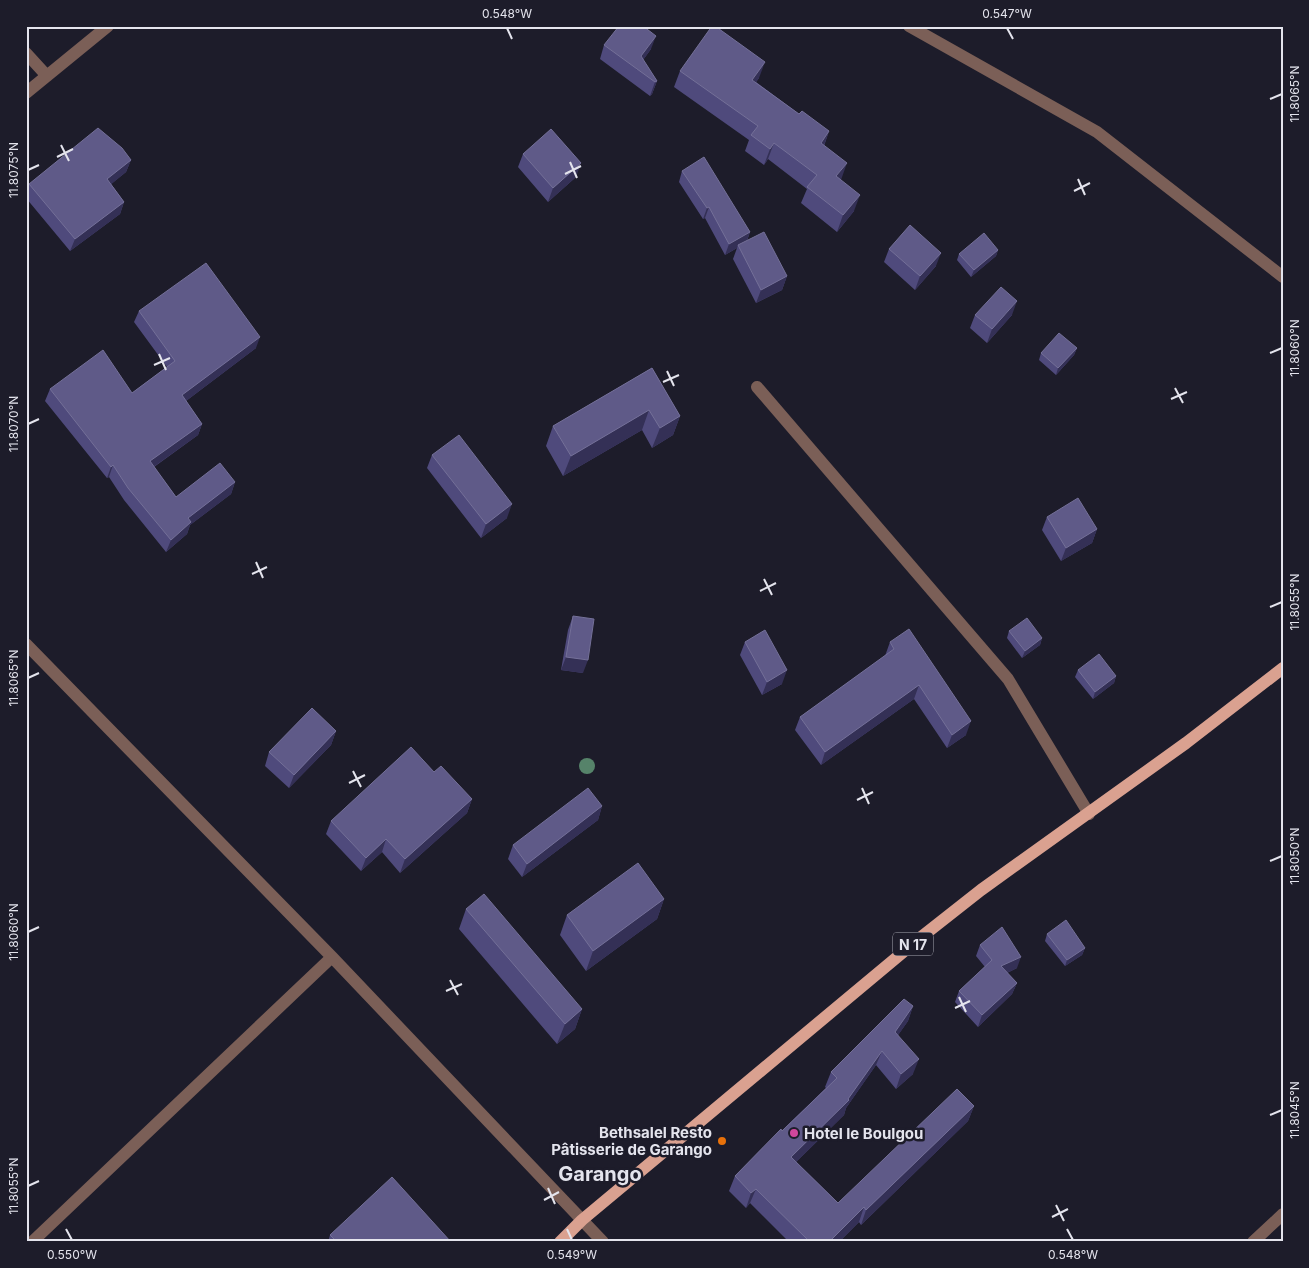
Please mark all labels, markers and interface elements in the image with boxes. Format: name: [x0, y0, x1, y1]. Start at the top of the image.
text: 0.548°W: [482, 6, 532, 21]
text: 0.547°W: [982, 6, 1032, 21]
text: 11.8065°N: [1287, 65, 1302, 123]
text: 11.8075°N: [6, 142, 21, 198]
text: 11.8060°N: [1287, 319, 1302, 377]
text: 11.8070°N: [6, 396, 21, 452]
text: 11.8055°N: [1287, 573, 1302, 631]
text: 11.8065°N: [6, 649, 21, 707]
text: 11.8050°N: [1287, 827, 1302, 885]
text: 11.8060°N: [6, 903, 21, 961]
road number: N 17: [893, 932, 933, 956]
text: 11.8045°N: [1287, 1081, 1302, 1139]
place label: Bethsalel Resto Pâtisserie de Garango: [551, 1123, 712, 1159]
place label: Hotel le Boulgou: [804, 1124, 923, 1143]
marker: Hotel le Boulgou: [788, 1127, 800, 1139]
marker: Bethsalel Resto Pâtisserie de Garango: [716, 1135, 728, 1147]
text: 11.8055°N: [6, 1157, 21, 1215]
district label: Garango: [558, 1162, 642, 1186]
text: 0.550°W: [47, 1247, 97, 1262]
text: 0.549°W: [547, 1247, 597, 1262]
text: 0.548°W: [1048, 1247, 1098, 1262]

